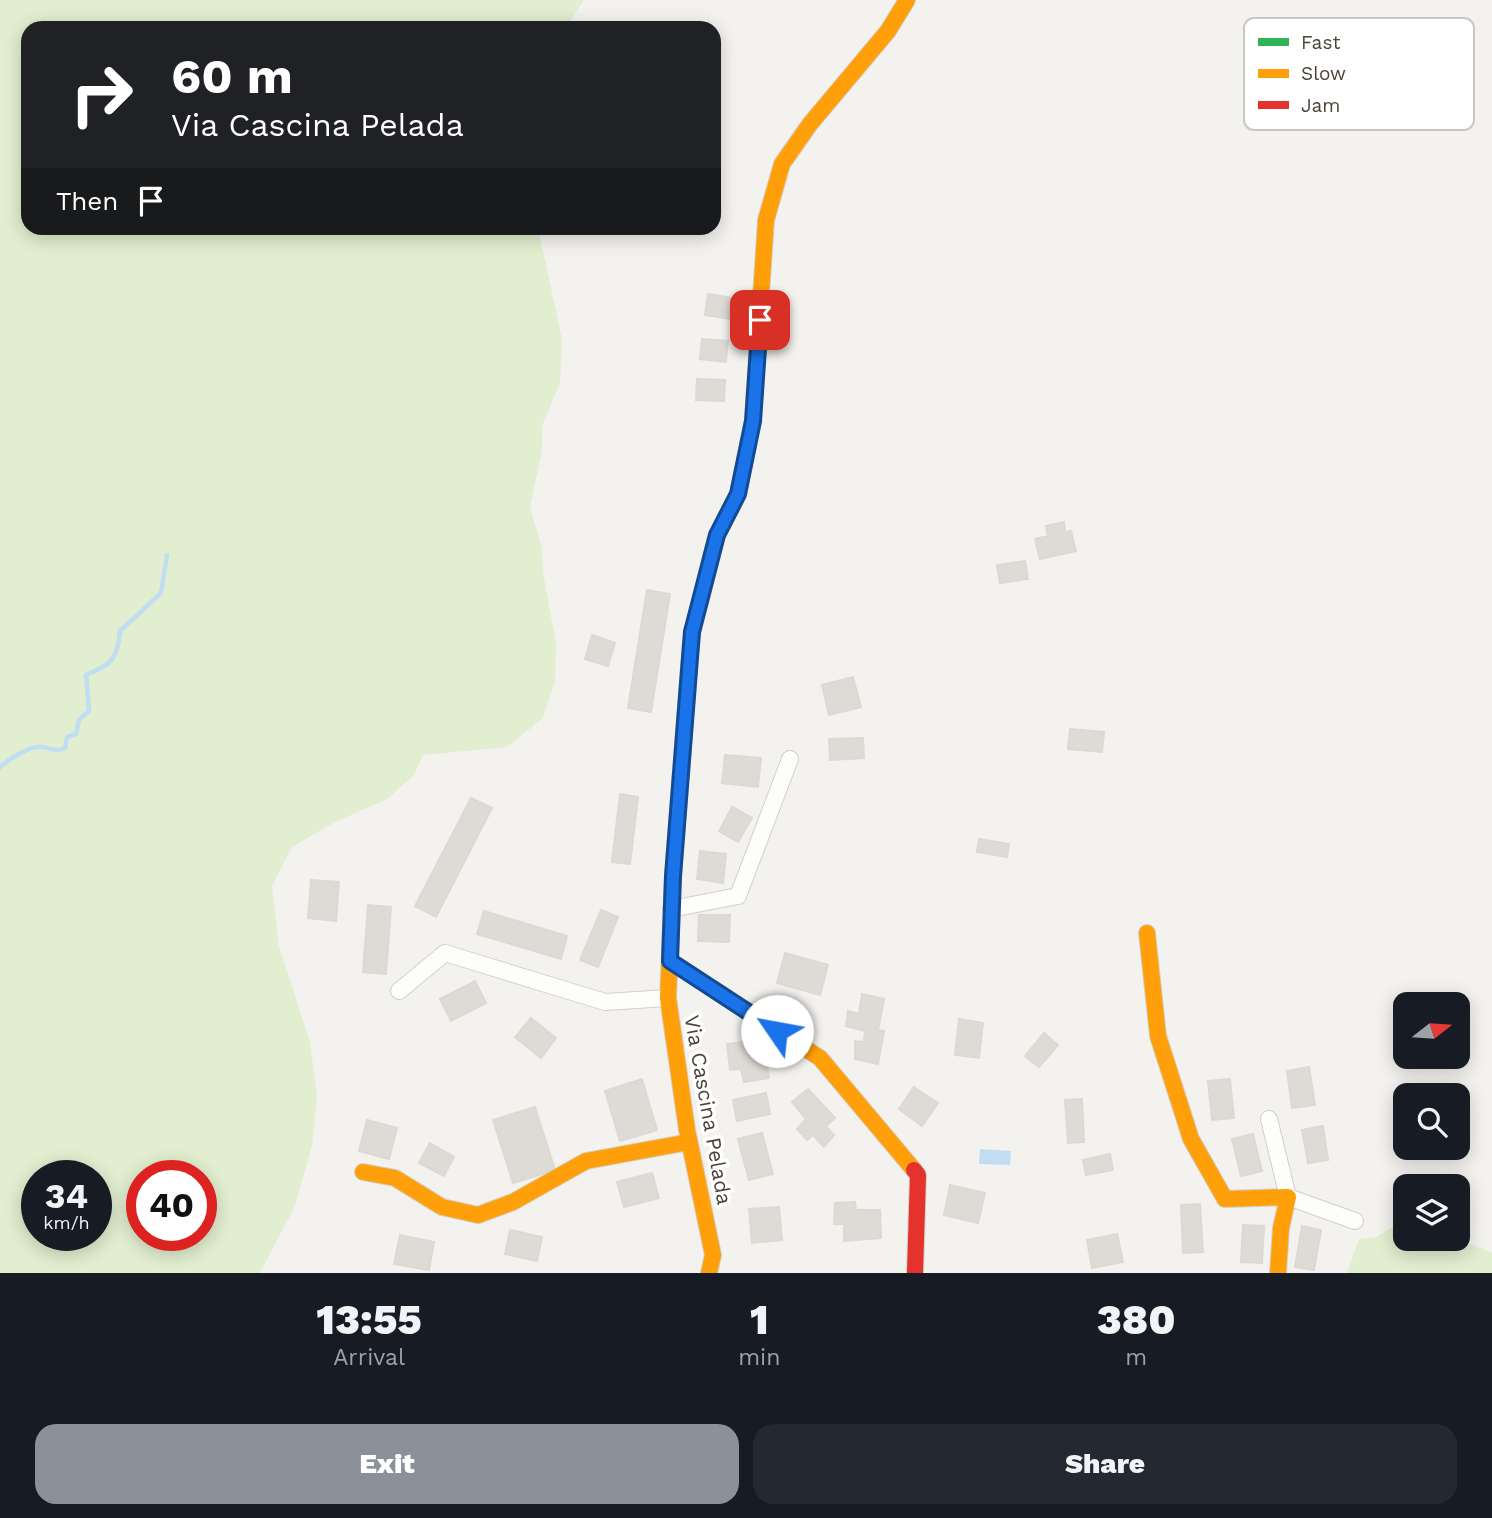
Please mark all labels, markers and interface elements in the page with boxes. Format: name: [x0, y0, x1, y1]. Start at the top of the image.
legend: [1244, 18, 1474, 130]
text: Fast: [1301, 31, 1340, 54]
text: 60 m: [171, 47, 293, 105]
icon: right: [56, 49, 147, 140]
text: Slow: [1301, 62, 1346, 85]
text: Jam: [1301, 94, 1340, 117]
text: Via Cascina Pelada: [171, 106, 464, 144]
icon: arrive: [132, 182, 170, 220]
text: Then: [56, 186, 118, 216]
pin: [730, 290, 790, 350]
icon: arrive: [741, 301, 779, 339]
north arrow: [1393, 992, 1470, 1069]
map controls: [1393, 992, 1470, 1251]
position arrow: [740, 994, 814, 1068]
street label: Via Cascina Pelada: [679, 1013, 738, 1207]
button: search: [1393, 1083, 1470, 1160]
speed limit sign: 40: [126, 1160, 217, 1251]
button: layers: [1393, 1174, 1470, 1251]
text: 34: [45, 1175, 88, 1217]
text: km/h: [43, 1212, 90, 1233]
text: 13:55: [316, 1295, 422, 1344]
text: 1: [750, 1295, 769, 1344]
text: 380: [1097, 1295, 1176, 1344]
text: Arrival: [333, 1344, 405, 1371]
text: min: [738, 1344, 780, 1371]
text: m: [1125, 1344, 1147, 1371]
button: Exit: [35, 1424, 739, 1504]
button: Share: [753, 1424, 1457, 1504]

